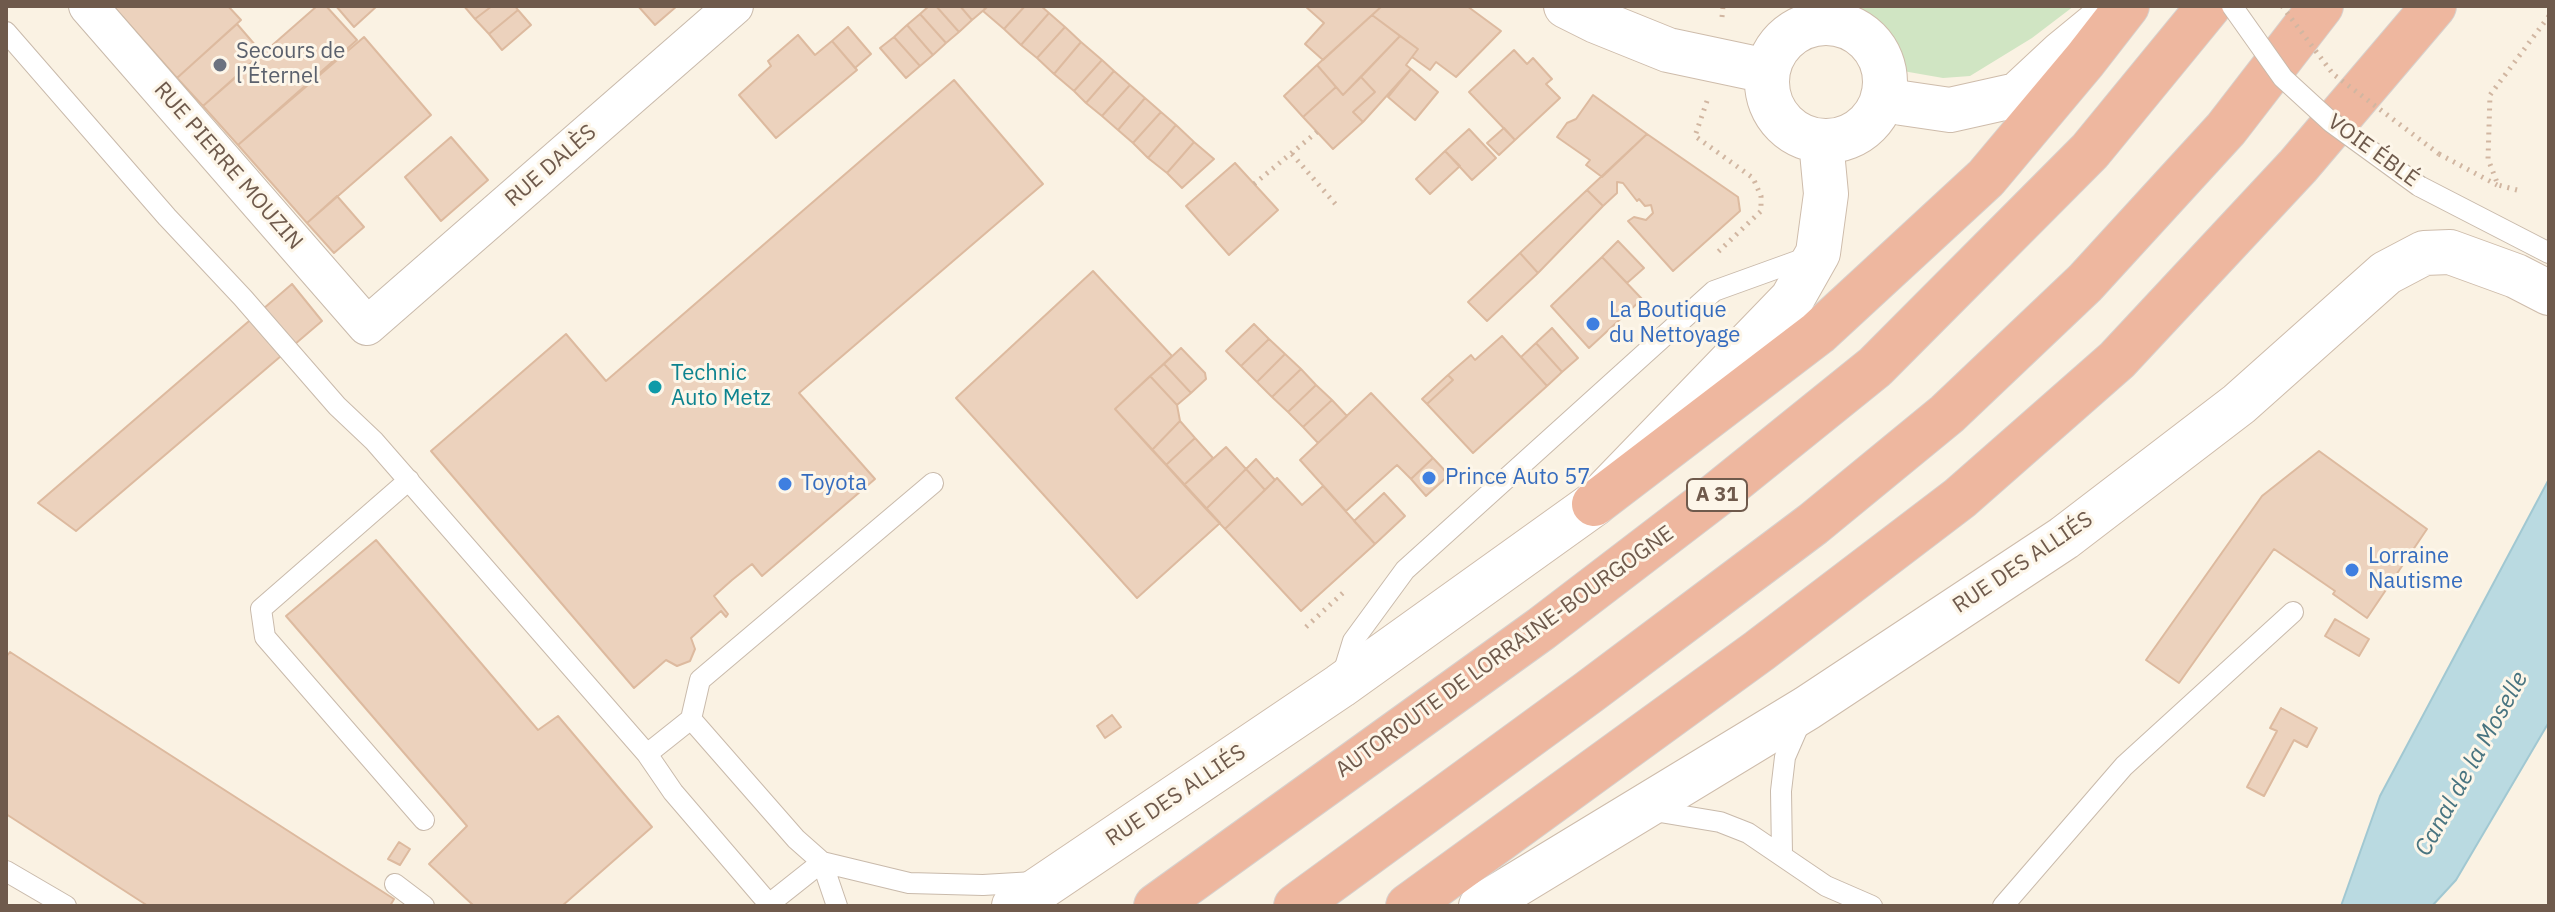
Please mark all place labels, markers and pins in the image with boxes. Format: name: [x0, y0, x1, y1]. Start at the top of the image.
place label: Secours de l’Éternel: [236, 39, 345, 90]
marker: Secours de l’Éternel: [211, 56, 229, 74]
place label: La Boutique du Nettoyage: [1609, 298, 1740, 350]
marker: La Boutique du Nettoyage: [1584, 315, 1602, 333]
place label: Technic Auto Metz: [671, 361, 771, 412]
marker: Technic Auto Metz: [646, 378, 664, 396]
place label: Prince Auto 57: [1445, 465, 1591, 491]
marker: Prince Auto 57: [1420, 469, 1438, 487]
place label: Toyota: [801, 471, 867, 497]
marker: Toyota: [776, 475, 794, 493]
place label: Lorraine Nautisme: [2368, 544, 2463, 596]
marker: Lorraine Nautisme: [2343, 561, 2361, 579]

